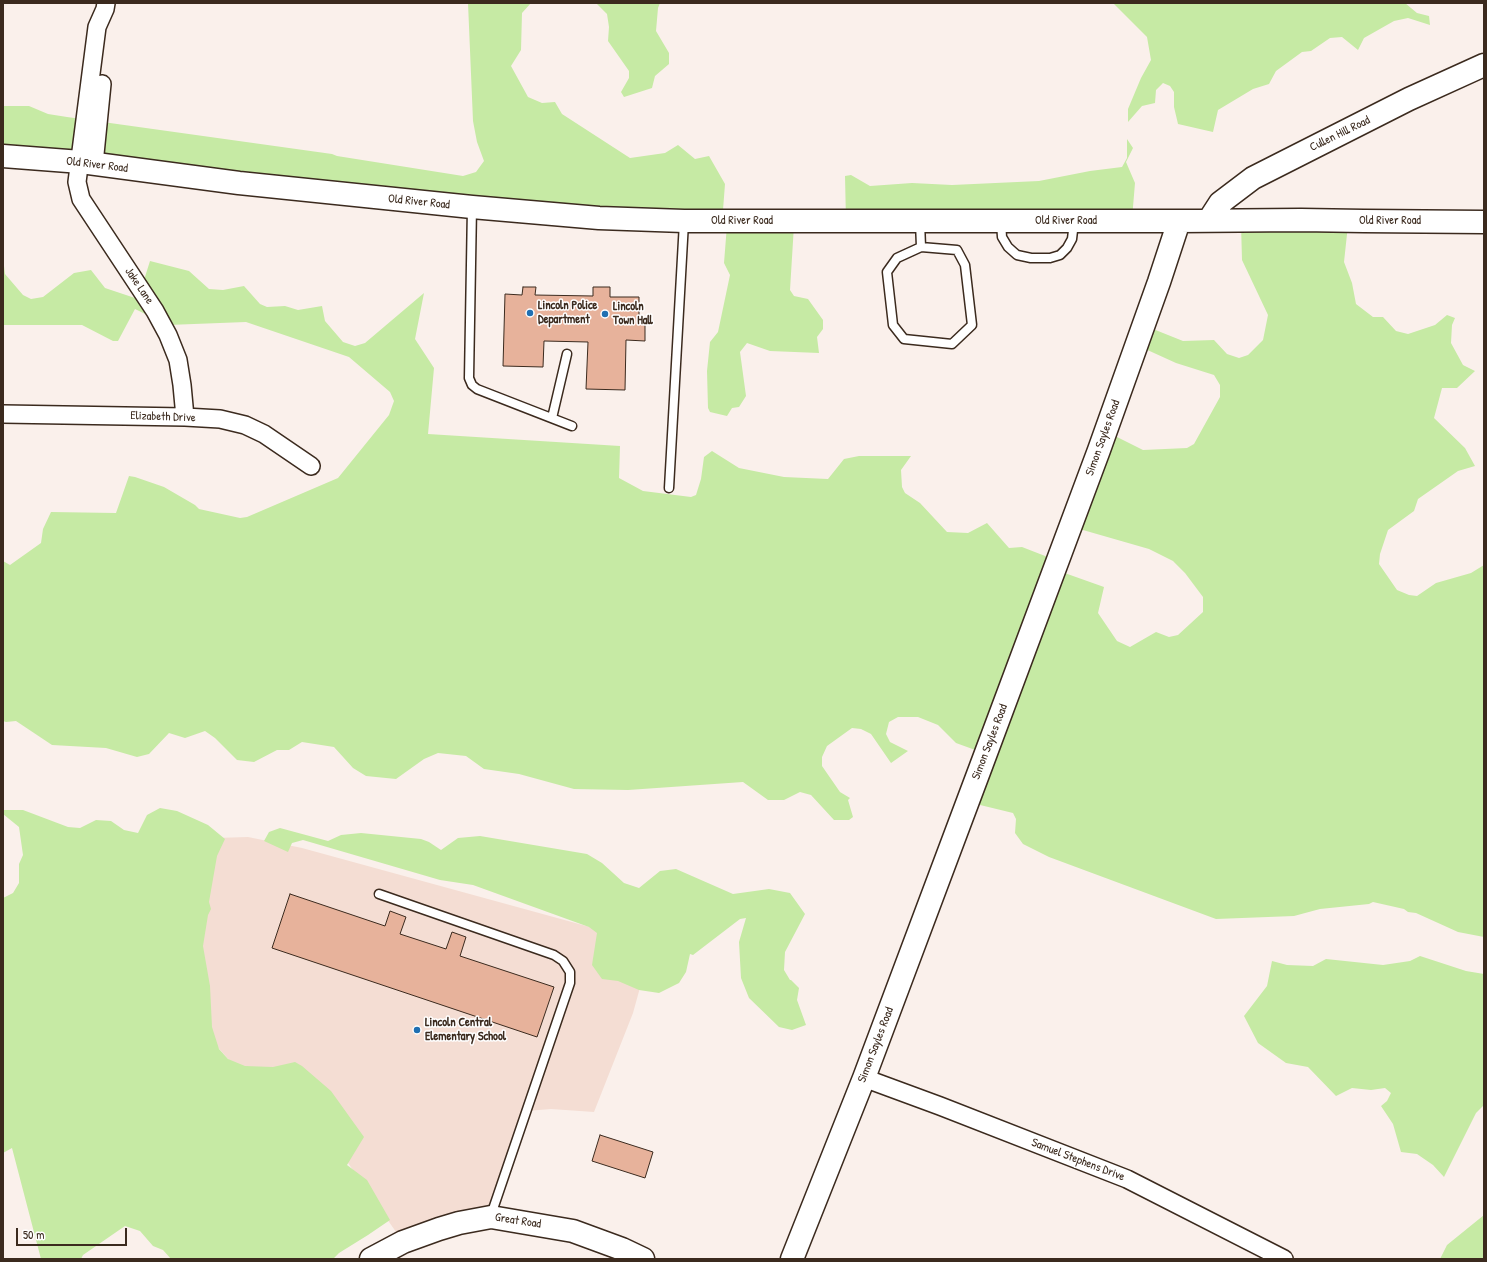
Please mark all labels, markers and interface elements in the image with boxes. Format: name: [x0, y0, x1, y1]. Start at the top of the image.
street label: Cullen Hill Road: [1307, 113, 1373, 155]
street label: Old River Road: [65, 154, 129, 176]
street label: Old River Road: [387, 192, 451, 212]
street label: Old River Road: [711, 214, 773, 228]
street label: Old River Road: [1035, 214, 1097, 228]
street label: Old River Road: [1359, 214, 1421, 228]
street label: Jake Lane: [122, 265, 156, 307]
place label: Lincoln Police Department: [538, 299, 597, 327]
place label: Lincoln Town Hall: [613, 300, 653, 328]
marker: Lincoln Police Department: [525, 308, 535, 318]
marker: Lincoln Town Hall: [600, 309, 610, 319]
street label: Simon Sayles Road: [1083, 398, 1123, 478]
street label: Elizabeth Drive: [130, 409, 196, 425]
street label: Simon Sayles Road: [969, 702, 1011, 782]
street label: Simon Sayles Road: [855, 1005, 897, 1085]
place label: Lincoln Central Elementary School: [425, 1016, 506, 1044]
marker: Lincoln Central Elementary School: [412, 1025, 422, 1035]
street label: Samuel Stephens Drive: [1029, 1136, 1127, 1184]
street label: Great Road: [494, 1210, 542, 1232]
scale bar: [18, 1220, 129, 1246]
text: 50 m: [23, 1226, 44, 1243]

